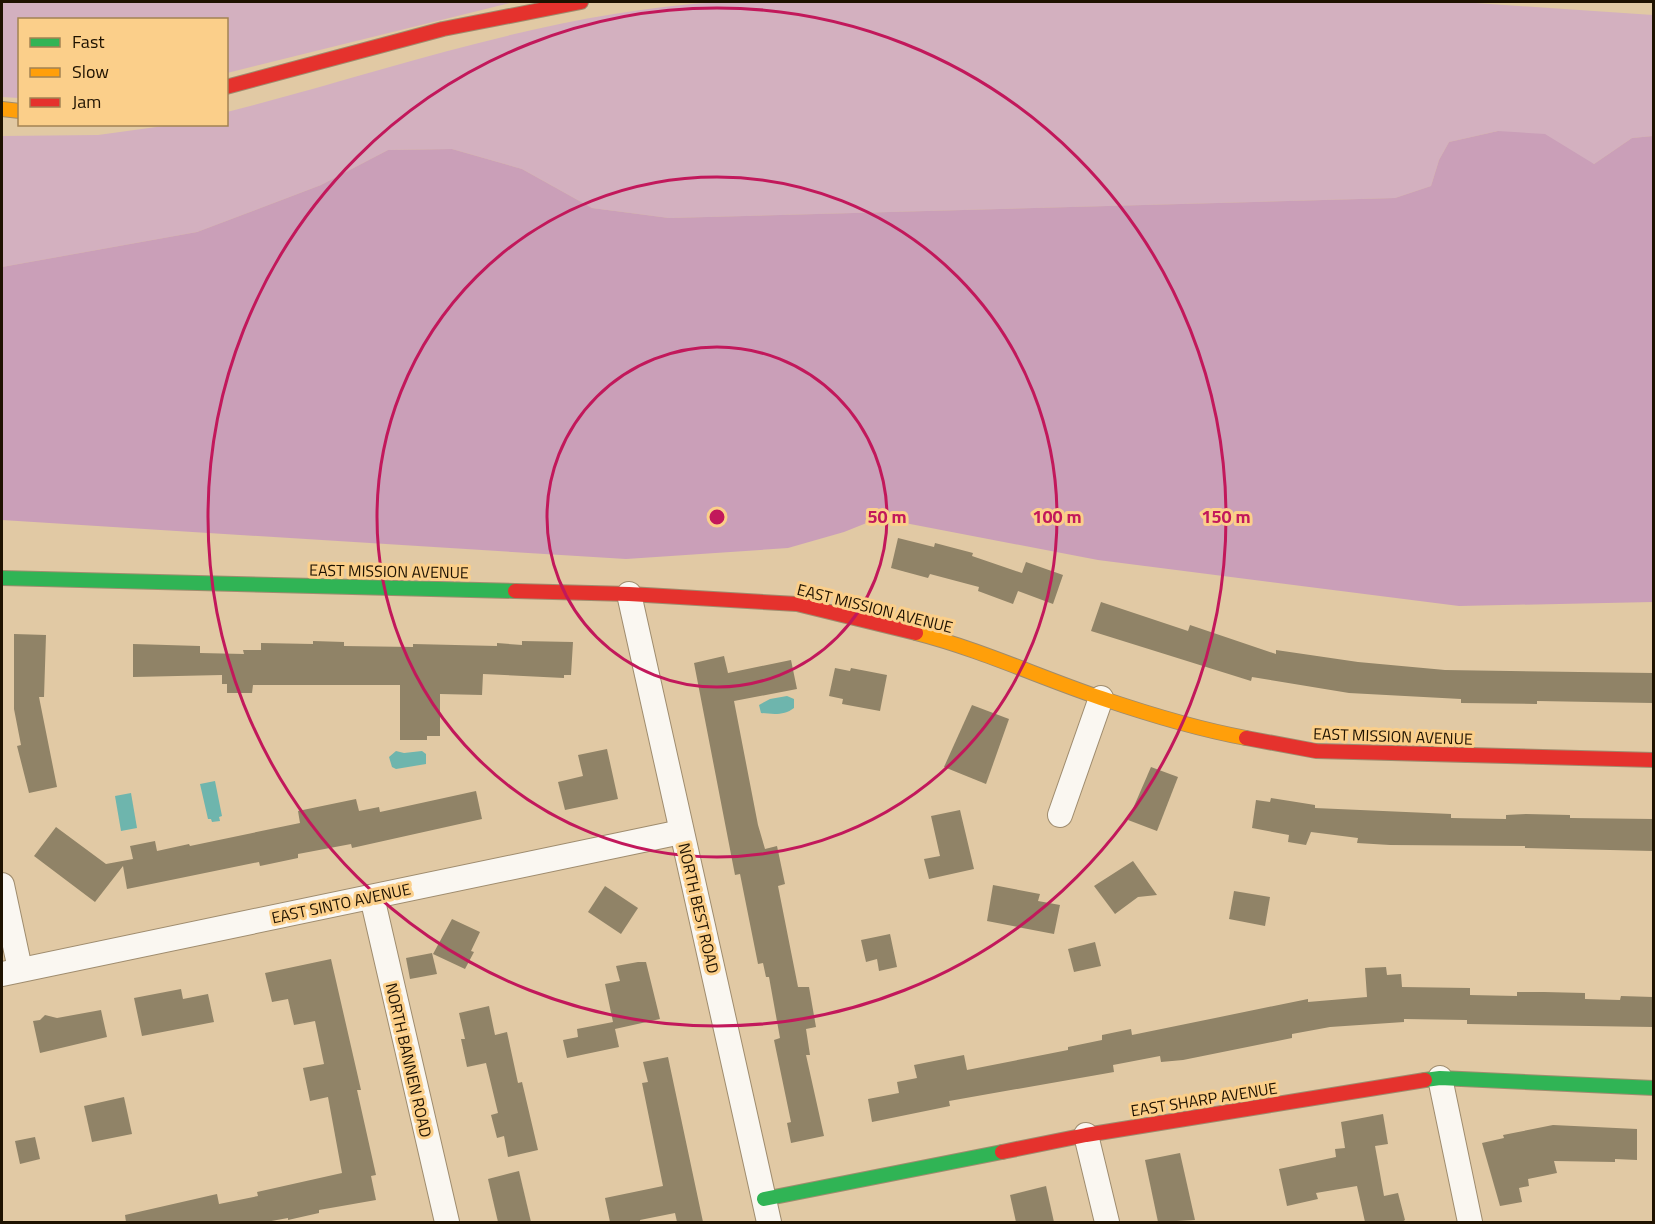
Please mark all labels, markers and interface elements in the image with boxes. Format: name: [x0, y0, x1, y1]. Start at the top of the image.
legend: [18, 18, 228, 126]
text: Fast: [72, 28, 105, 55]
text: Slow: [72, 58, 109, 85]
text: Jam: [72, 88, 101, 115]
text: 50 m: [867, 503, 907, 530]
text: 100 m: [1032, 503, 1082, 530]
text: 150 m: [1201, 503, 1251, 530]
centre of rings: [707, 507, 727, 527]
street label: EAST MISSION AVENUE: [309, 558, 469, 584]
street label: EAST MISSION AVENUE: [795, 577, 955, 639]
street label: EAST MISSION AVENUE: [1313, 721, 1473, 751]
street label: NORTH BEST ROAD: [672, 840, 726, 976]
street label: EAST SINTO AVENUE: [269, 877, 413, 929]
street label: NORTH BANNEN ROAD: [380, 980, 438, 1140]
street label: EAST SHARP AVENUE: [1129, 1076, 1279, 1122]

